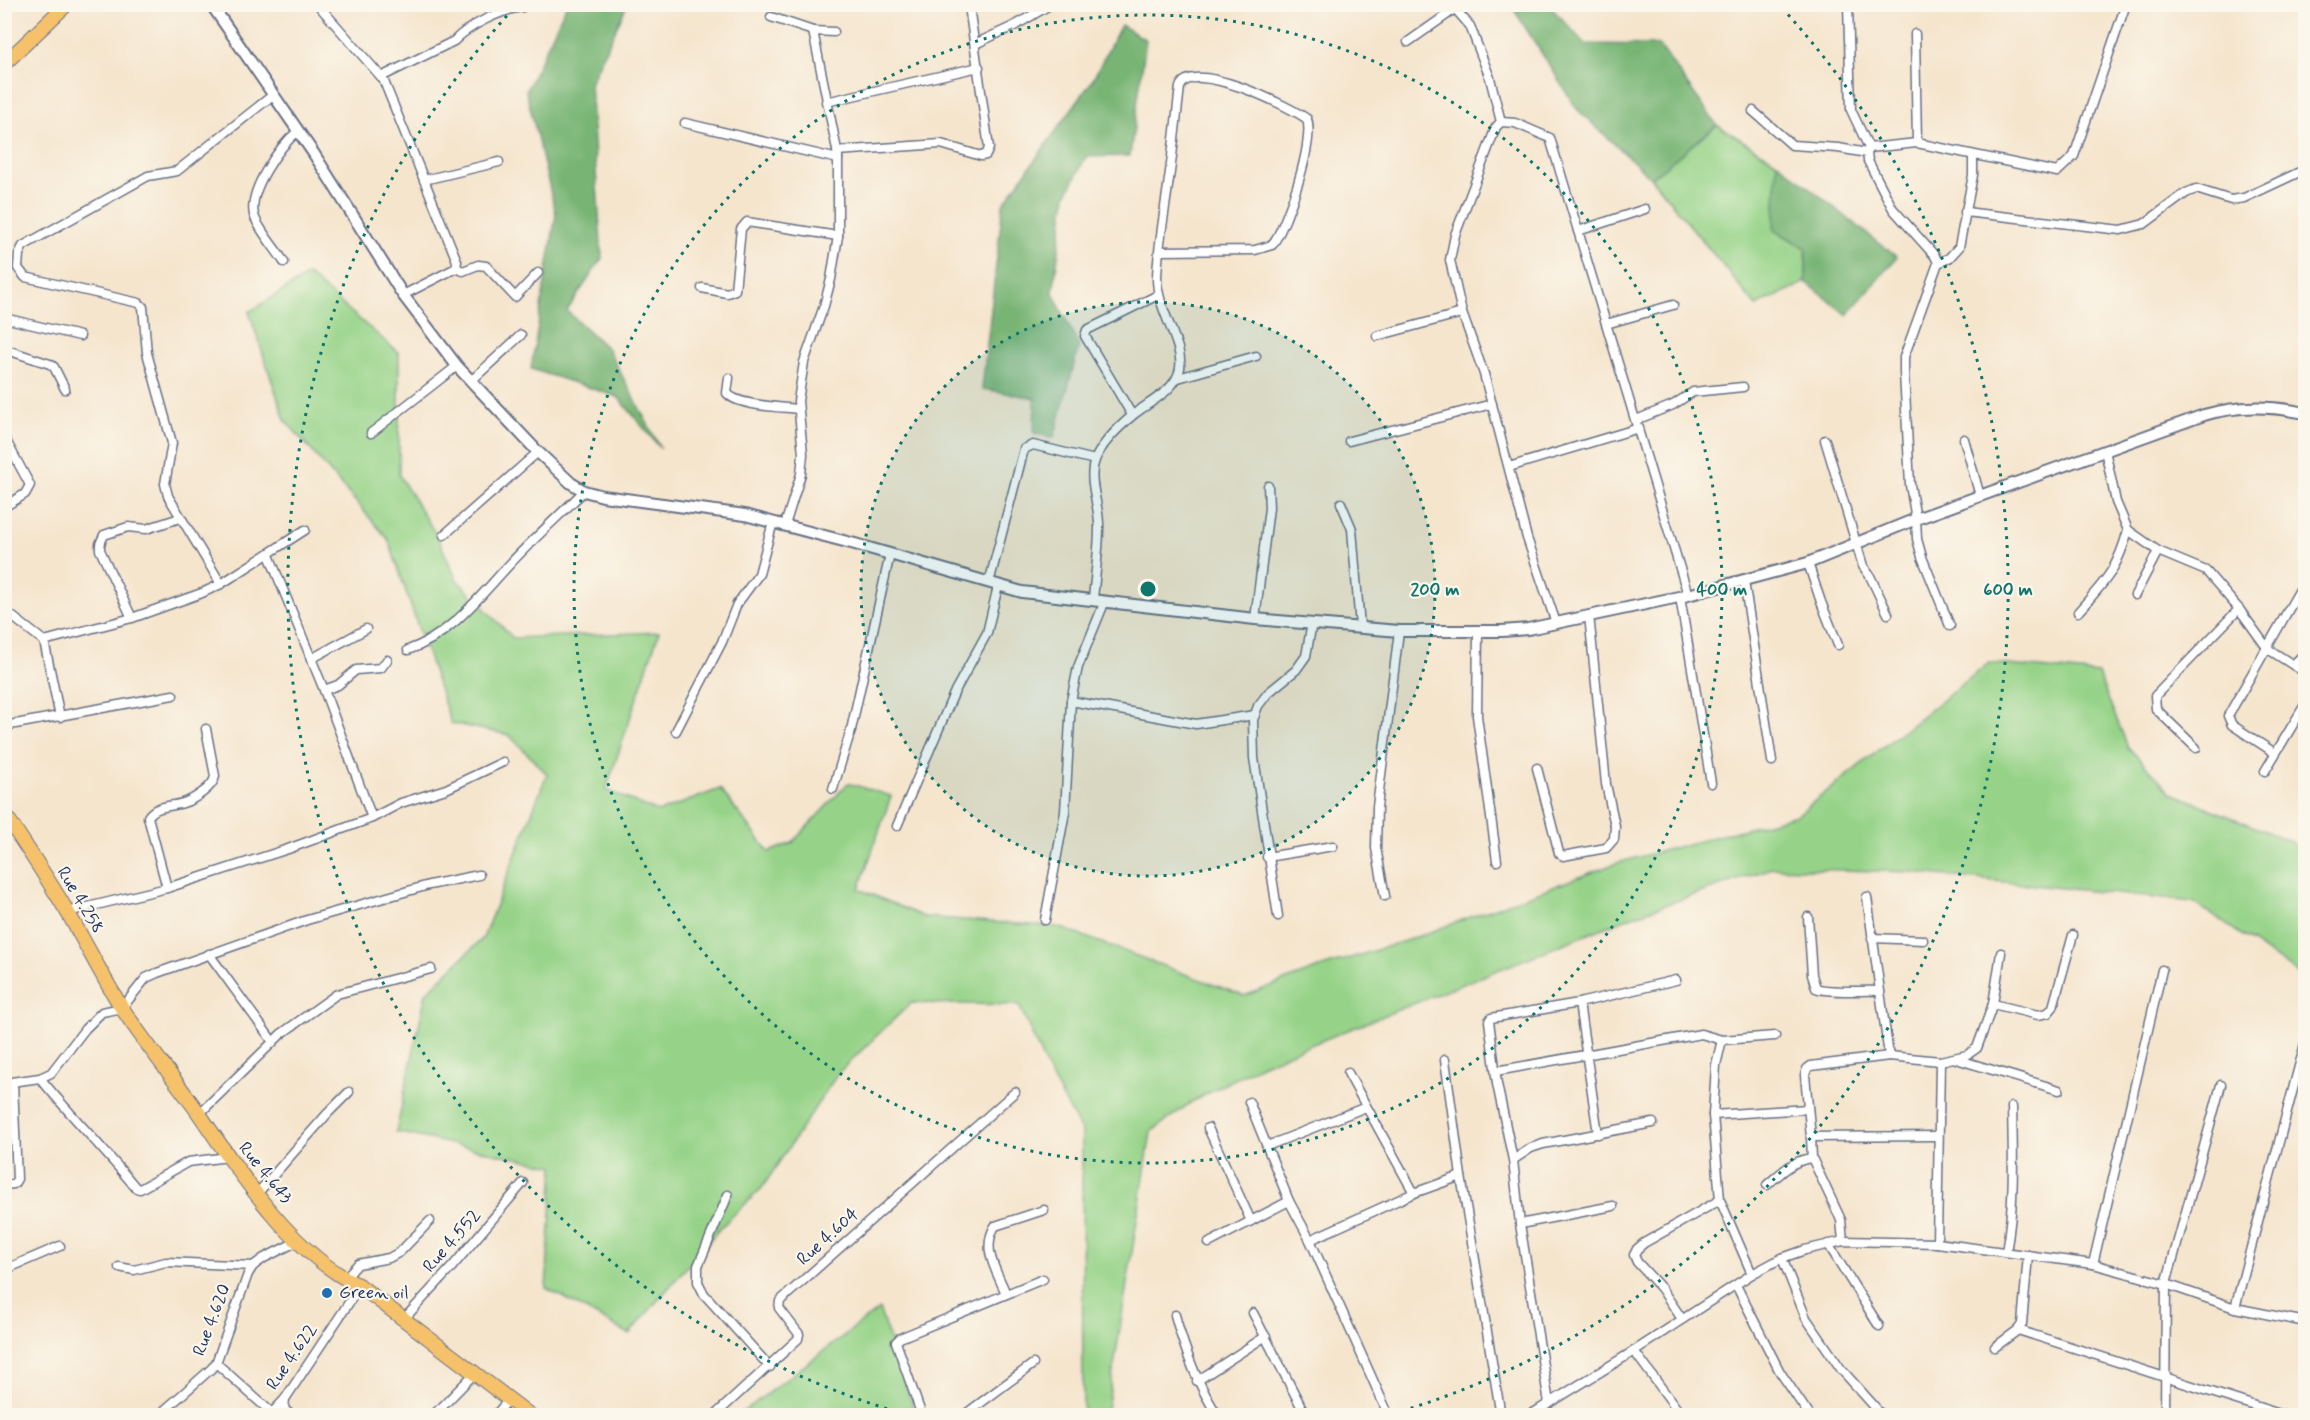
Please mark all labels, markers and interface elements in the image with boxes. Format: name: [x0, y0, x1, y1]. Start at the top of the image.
text: 200 m: [1410, 578, 1460, 602]
text: 400 m: [1697, 578, 1747, 602]
text: 600 m: [1983, 578, 2033, 602]
centre of rings: [1138, 579, 1158, 599]
street label: Rue 4.258: [51, 862, 109, 938]
street label: Rue 4.643: [233, 1137, 297, 1209]
street label: Rue 4.604: [792, 1202, 865, 1271]
street label: Rue 4.552: [418, 1204, 486, 1278]
street label: Rue 4.620: [187, 1281, 237, 1359]
place label: Green oil: [339, 1281, 409, 1305]
marker: Green oil: [320, 1286, 334, 1300]
street label: Rue 4.622: [261, 1319, 323, 1395]

